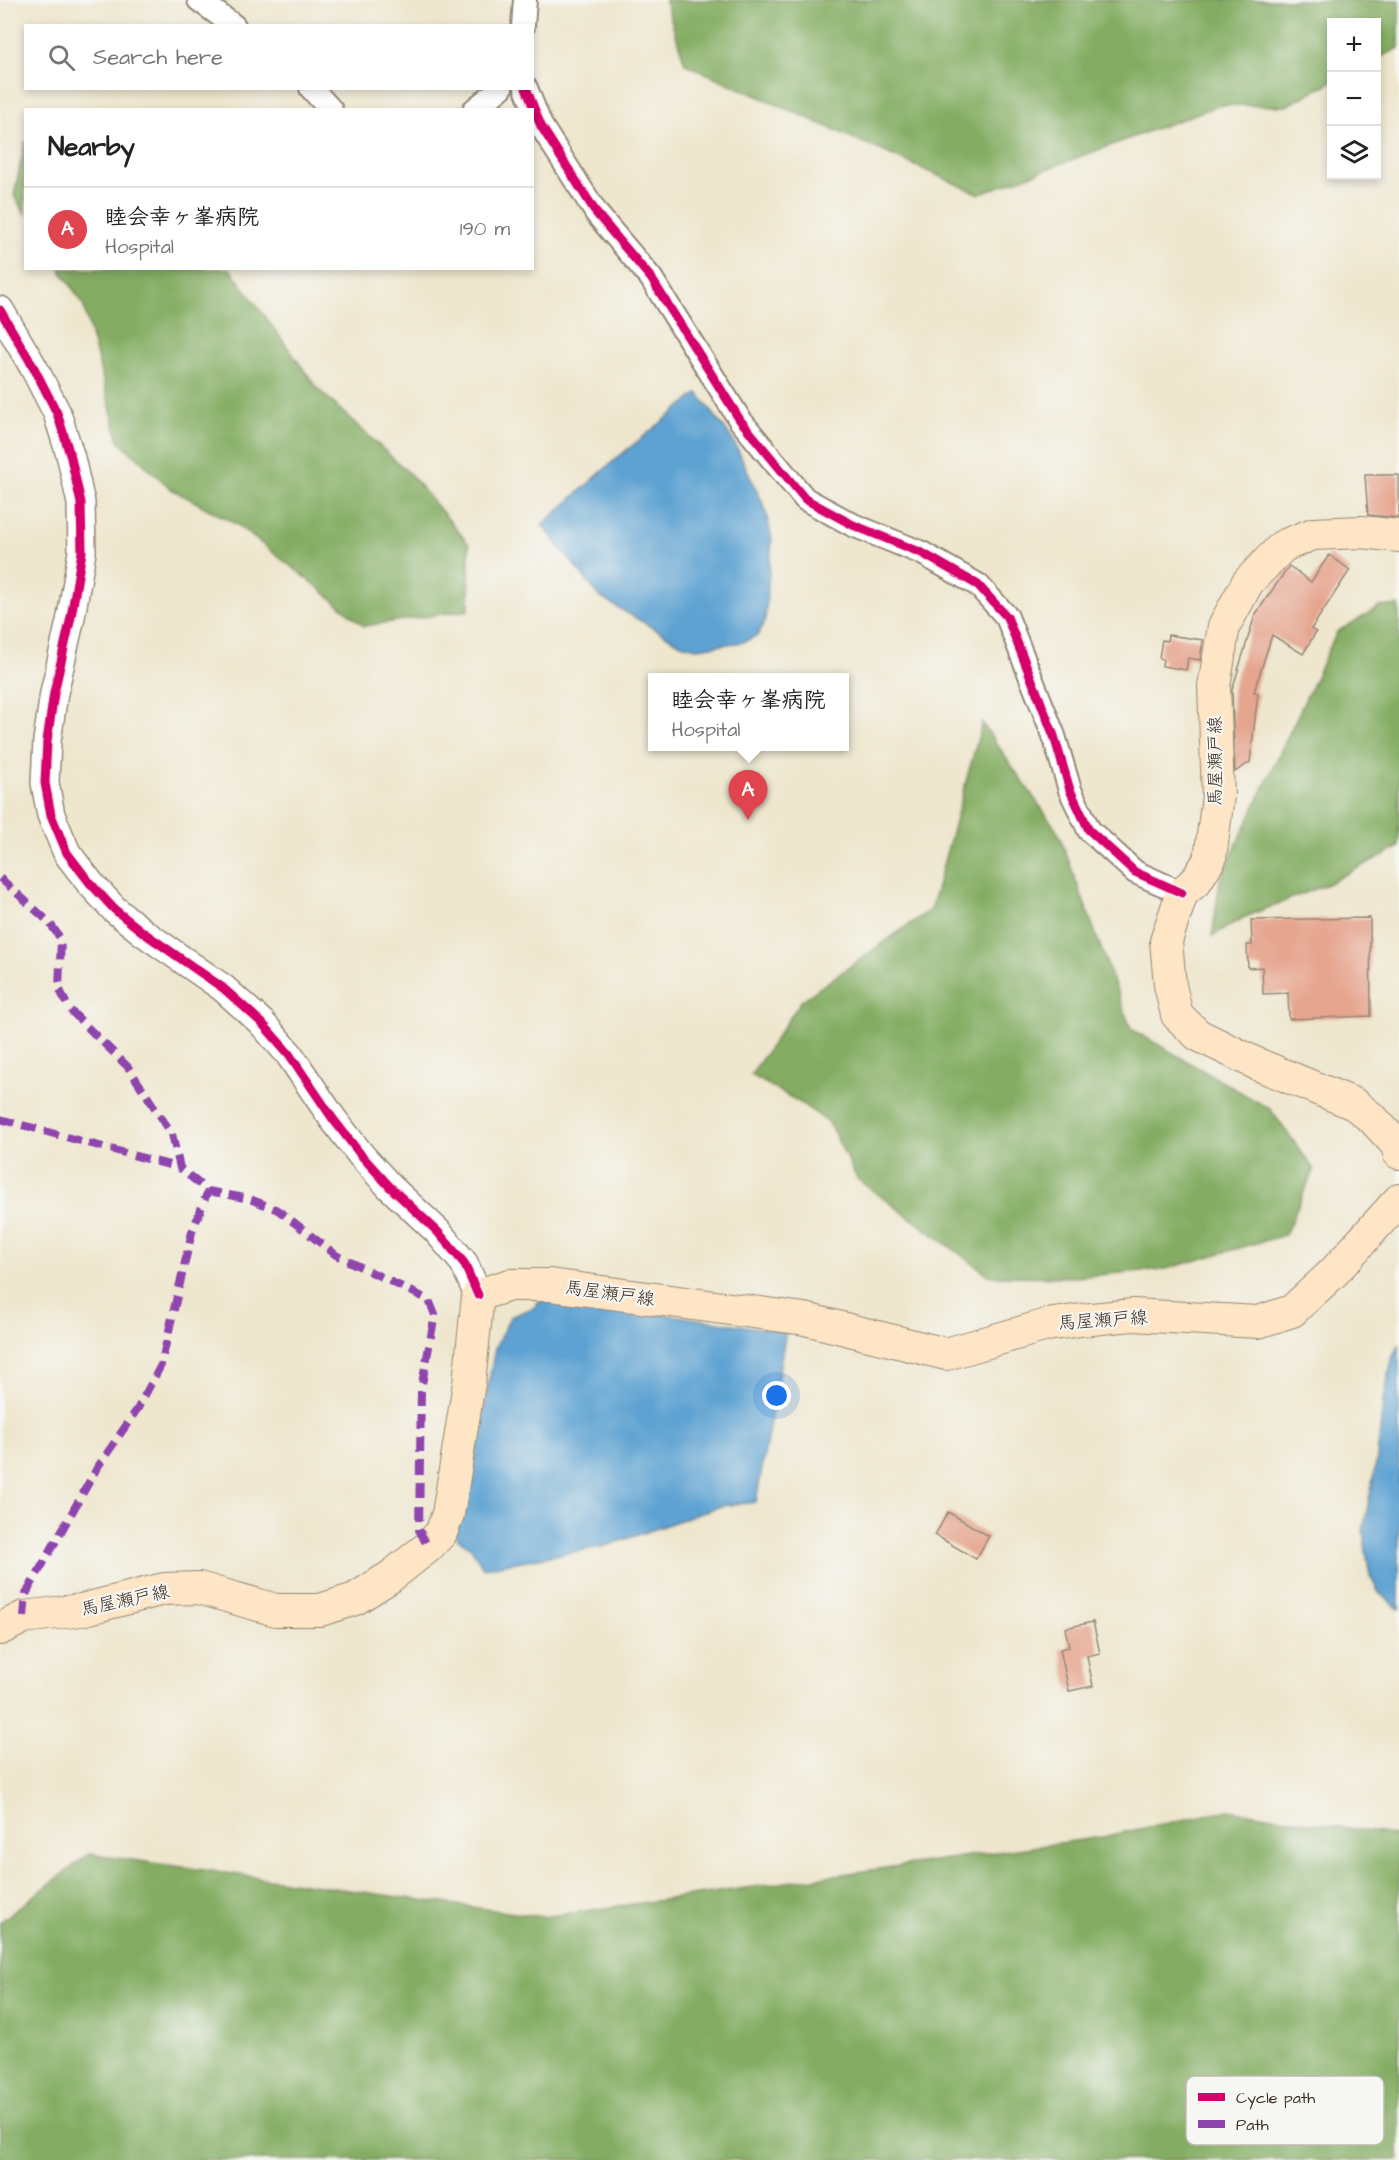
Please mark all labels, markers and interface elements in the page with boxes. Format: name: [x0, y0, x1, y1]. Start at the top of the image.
map controls: [1327, 18, 1381, 180]
button: +: [1327, 18, 1381, 72]
search box: [24, 24, 534, 90]
icon: search: [45, 41, 78, 74]
text: Search here: [93, 42, 223, 73]
button: −: [1327, 72, 1381, 126]
button: layers: [1327, 126, 1381, 180]
text: Nearby: [48, 129, 135, 165]
text: 睦会幸ヶ峯病院: [105, 202, 259, 233]
text: A: [61, 215, 74, 243]
text: 190 m: [460, 215, 510, 243]
text: Hospital: [105, 233, 174, 261]
popup: [648, 673, 849, 751]
text: 睦会幸ヶ峯病院: [671, 685, 826, 716]
text: Hospital: [671, 716, 740, 744]
street label: 馬屋瀬戸線: [1203, 716, 1228, 806]
pin: A: [728, 770, 768, 820]
street label: 馬屋瀬戸線: [564, 1275, 656, 1312]
street label: 馬屋瀬戸線: [1057, 1305, 1149, 1336]
your location: [762, 1381, 791, 1410]
street label: 馬屋瀬戸線: [78, 1579, 172, 1622]
legend: [1186, 2076, 1384, 2145]
text: Cycle path: [1236, 2087, 1315, 2110]
text: Path: [1236, 2114, 1269, 2136]

